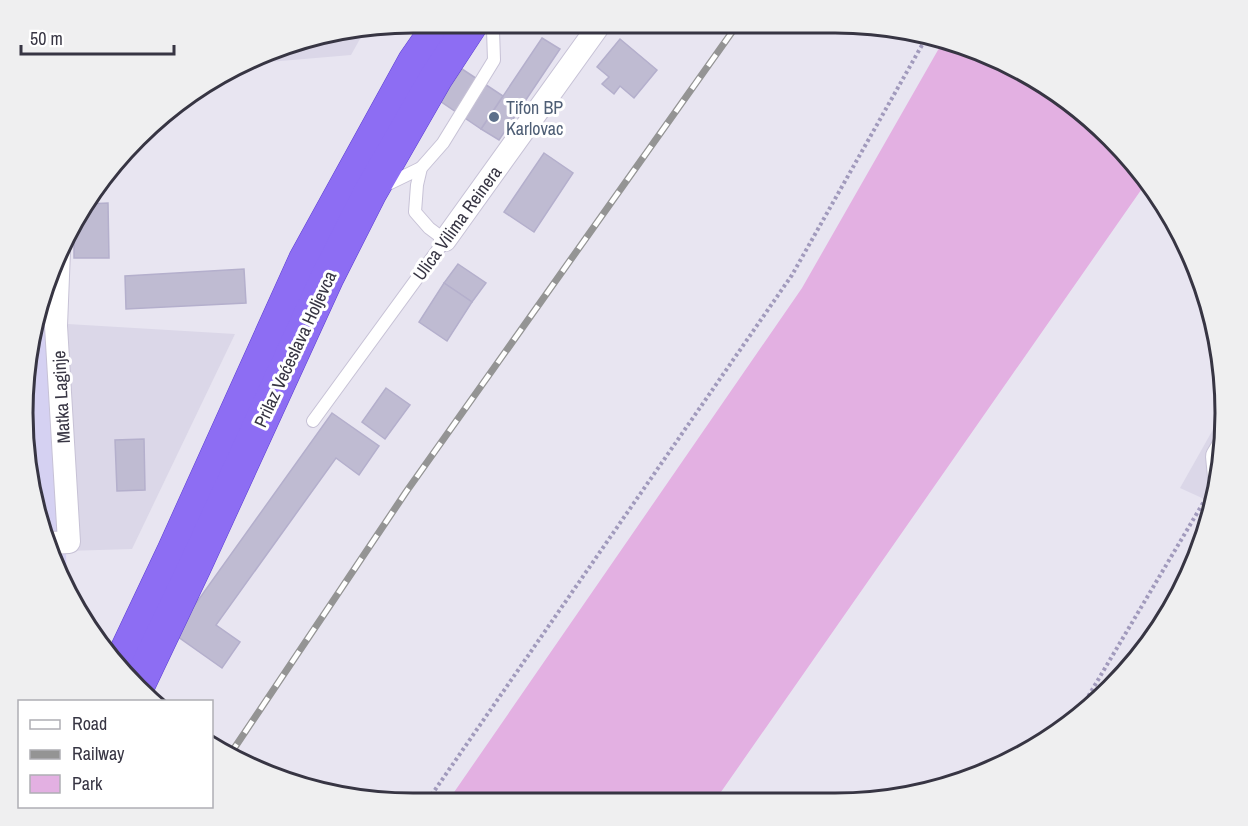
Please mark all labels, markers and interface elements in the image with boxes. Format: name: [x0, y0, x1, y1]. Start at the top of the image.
scale bar: [21, 18, 174, 56]
text: 50 m: [30, 26, 63, 51]
place label: Tifon BP Karlovac: [506, 95, 563, 141]
marker: Tifon BP Karlovac: [487, 110, 501, 124]
street label: Ulica Vilima Reinera: [407, 161, 507, 285]
street label: Prilaz Većeslava Holjevca: [248, 267, 342, 431]
street label: Matka Laginje: [46, 350, 76, 444]
legend: [18, 700, 213, 808]
text: Road: [72, 711, 107, 736]
text: Railway: [72, 741, 125, 766]
text: Park: [72, 771, 103, 796]

